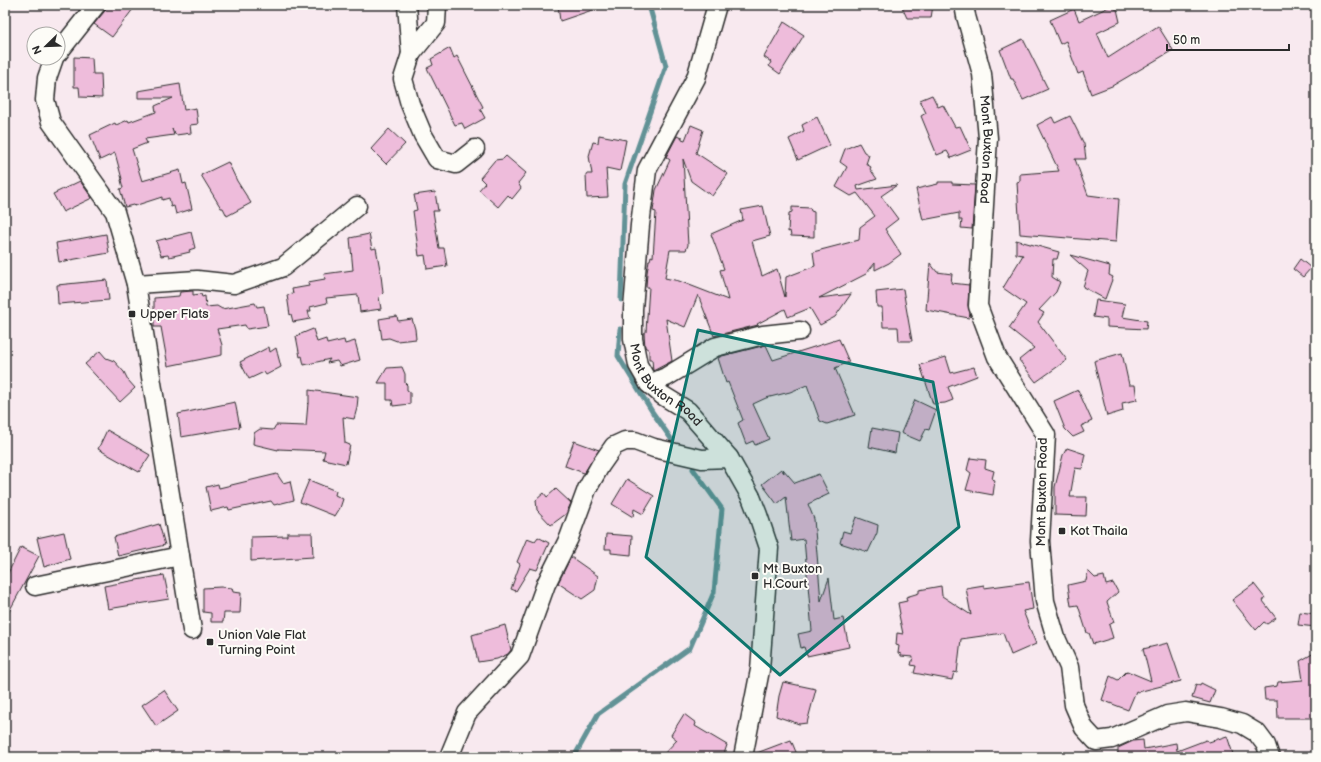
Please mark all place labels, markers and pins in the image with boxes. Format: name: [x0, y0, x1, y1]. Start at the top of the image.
place label: Upper Flats: [140, 306, 209, 322]
marker: Upper Flats: [127, 309, 137, 319]
place label: Kot Thaila: [1070, 523, 1128, 539]
marker: Kot Thaila: [1057, 526, 1067, 536]
place label: Mt Buxton H.Court: [763, 561, 822, 592]
marker: Mt Buxton H.Court: [750, 571, 760, 581]
place label: Union Vale Flat Turning Point: [218, 627, 306, 658]
marker: Union Vale Flat Turning Point: [205, 637, 215, 647]

